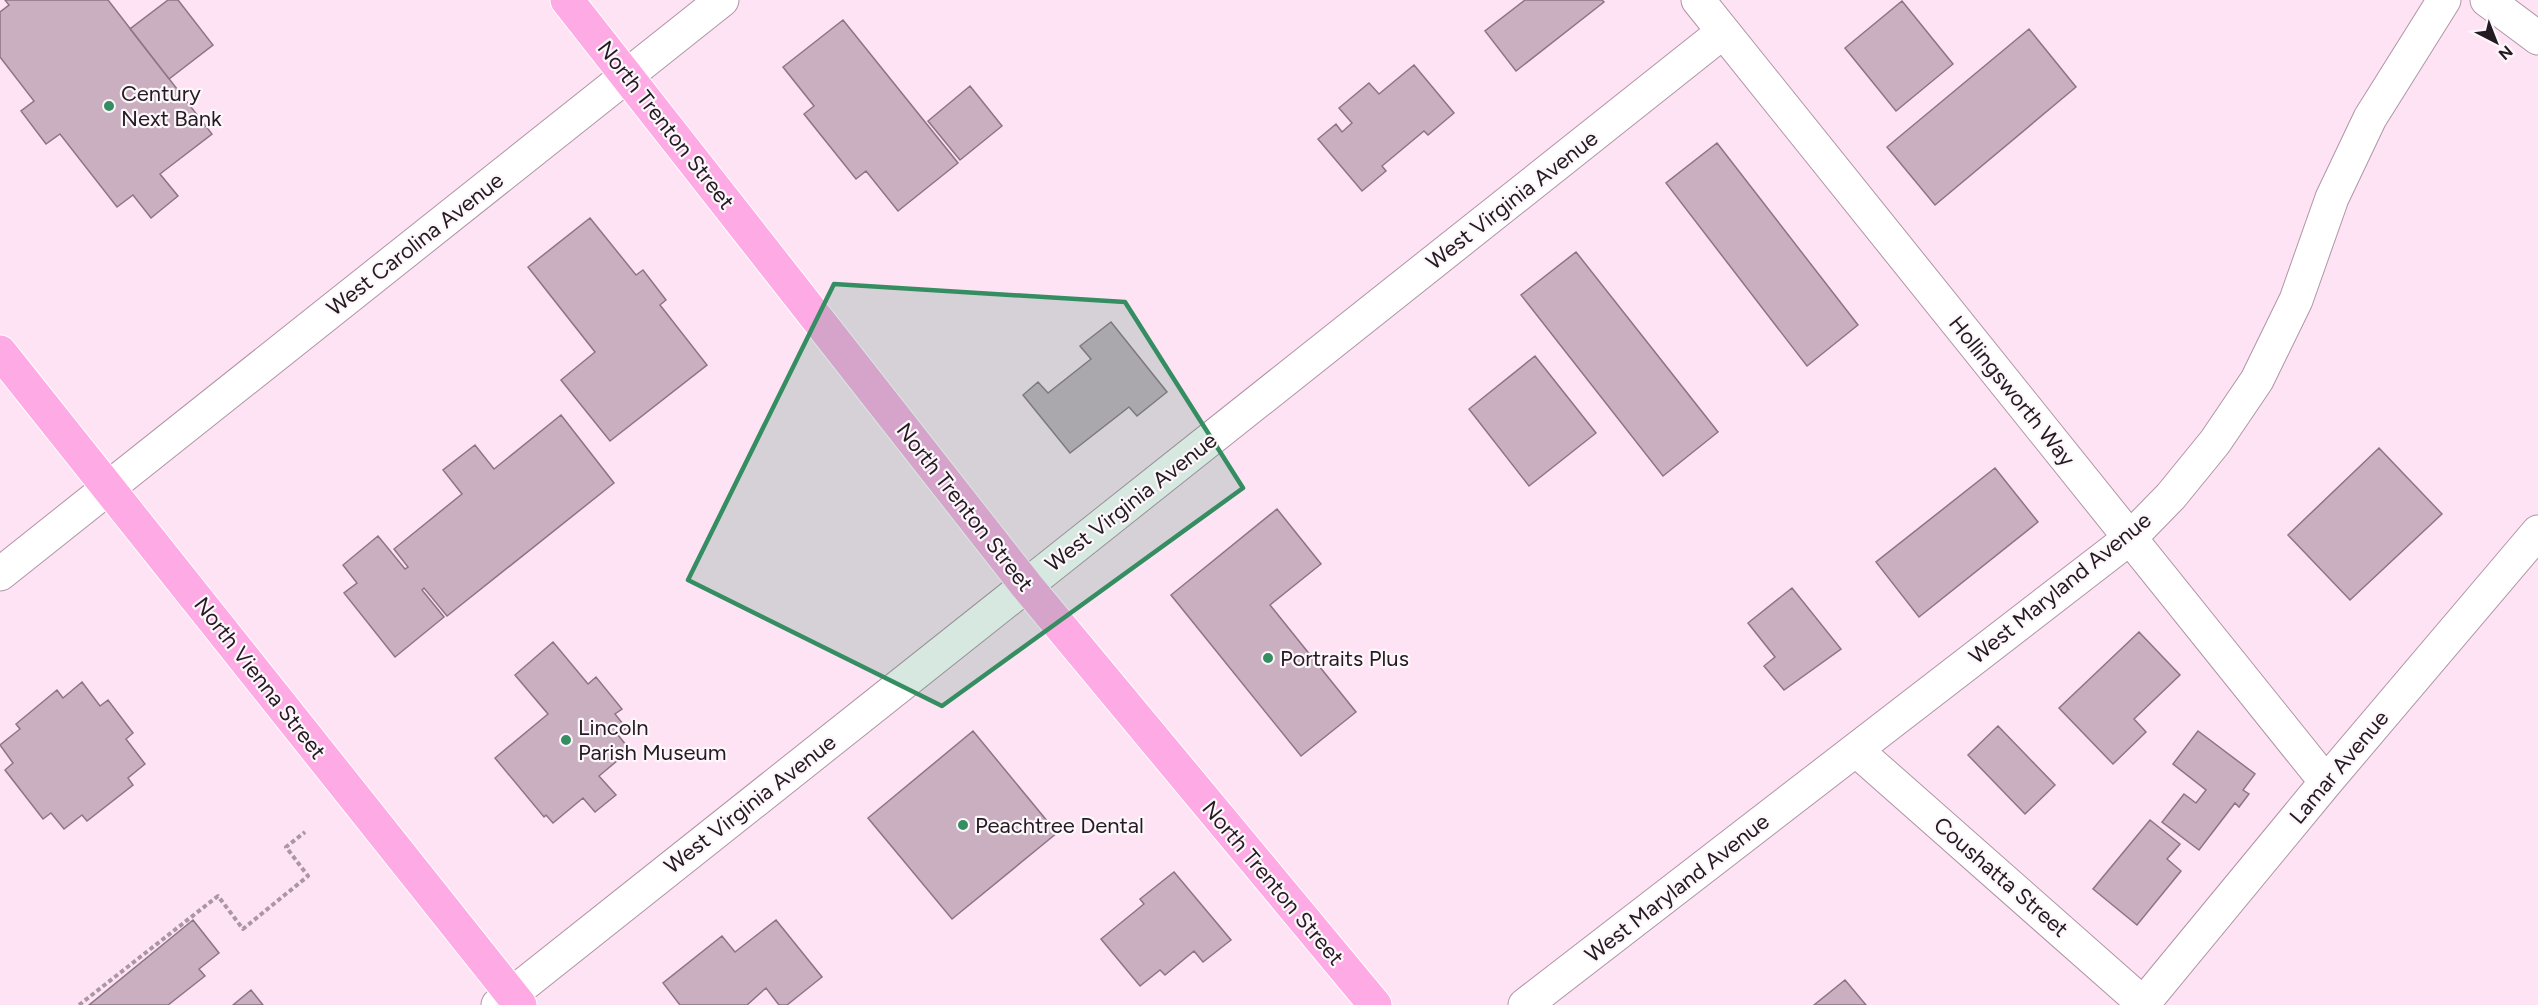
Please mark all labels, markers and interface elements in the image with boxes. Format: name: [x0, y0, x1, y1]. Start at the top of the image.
north arrow: [2466, 12, 2526, 72]
street label: North Trenton Street: [592, 35, 740, 215]
text: N: [2495, 42, 2517, 64]
place label: Century Next Bank: [121, 80, 222, 132]
marker: Century Next Bank: [102, 99, 116, 113]
street label: West Virginia Avenue: [1421, 125, 1603, 275]
street label: West Carolina Avenue: [321, 167, 509, 321]
street label: Hollingsworth Way: [1943, 310, 2081, 472]
street label: North Trenton Street: [891, 417, 1039, 597]
street label: West Virginia Avenue: [1040, 427, 1222, 577]
street label: West Maryland Avenue: [1964, 506, 2156, 670]
street label: North Vienna Street: [188, 592, 332, 764]
place label: Portraits Plus: [1280, 645, 1409, 672]
marker: Portraits Plus: [1261, 651, 1275, 665]
street label: Lamar Avenue: [2284, 705, 2394, 829]
place label: Lincoln Parish Museum: [578, 714, 726, 766]
street label: West Virginia Avenue: [659, 729, 841, 879]
marker: Lincoln Parish Museum: [559, 733, 573, 747]
street label: North Trenton Street: [1196, 795, 1350, 971]
street label: West Maryland Avenue: [1580, 808, 1774, 968]
street label: Coushatta Street: [1928, 811, 2074, 943]
place label: Peachtree Dental: [975, 812, 1144, 839]
marker: Peachtree Dental: [956, 818, 970, 832]

